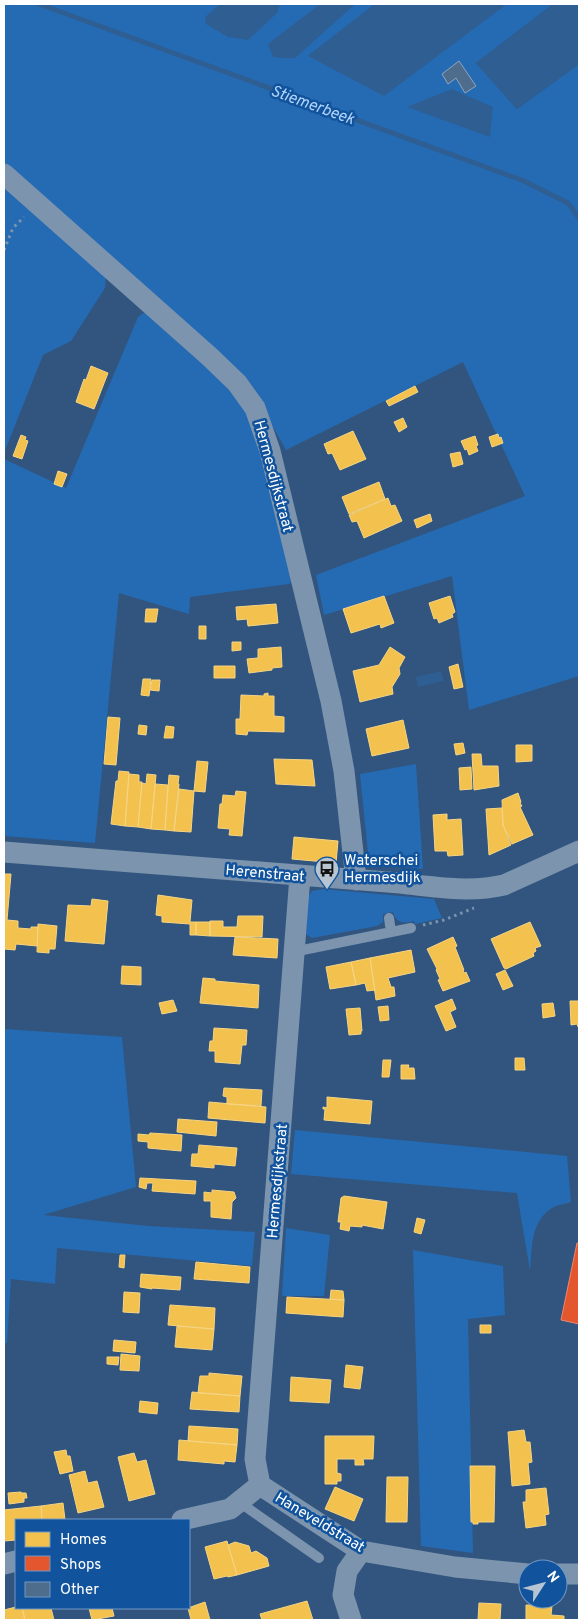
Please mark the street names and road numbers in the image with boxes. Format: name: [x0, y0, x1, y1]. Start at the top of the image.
street label: Hermesdijkstraat: [248, 418, 297, 534]
street label: Herenstraat: [224, 862, 305, 887]
street label: Hermesdijkstraat: [264, 1123, 293, 1239]
street label: Haneveldstraat: [271, 1489, 368, 1558]

